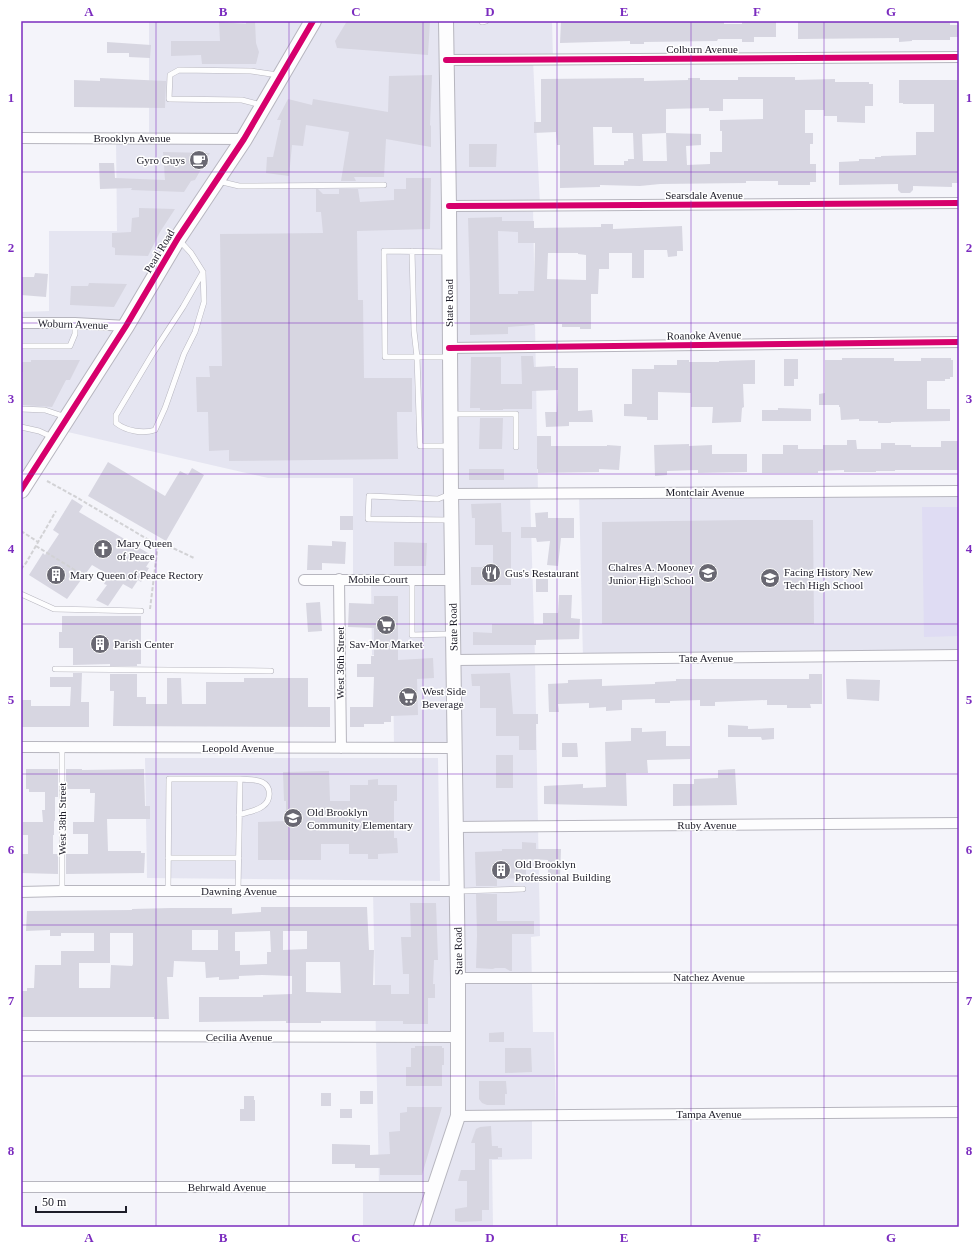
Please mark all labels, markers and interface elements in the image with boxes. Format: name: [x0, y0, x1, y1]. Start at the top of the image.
text: A: [84, 4, 94, 19]
text: B: [219, 4, 228, 19]
text: C: [351, 4, 361, 19]
text: D: [485, 4, 495, 19]
text: E: [620, 4, 628, 19]
text: F: [753, 4, 761, 19]
text: G: [886, 4, 896, 19]
street label: Colburn Avenue: [666, 43, 738, 55]
text: 1: [8, 90, 14, 105]
text: 1: [966, 90, 972, 105]
street label: Brooklyn Avenue: [93, 132, 171, 144]
cafe icon: Gyro Guys: [188, 149, 210, 171]
place label: Gyro Guys: [136, 154, 185, 166]
street label: Searsdale Avenue: [665, 189, 743, 201]
street label: Pearl Road: [141, 227, 177, 275]
text: 2: [8, 240, 14, 255]
text: 2: [966, 240, 972, 255]
street label: State Road: [443, 279, 455, 327]
street label: Woburn Avenue: [37, 317, 109, 331]
street label: Roanoke Avenue: [667, 328, 742, 342]
text: 3: [8, 391, 15, 406]
text: 3: [966, 391, 973, 406]
street label: Montclair Avenue: [666, 486, 745, 498]
place label: Mary Queen of Peace: [117, 537, 173, 562]
church icon: Mary Queen of Peace: [92, 538, 114, 560]
text: 4: [8, 541, 15, 556]
text: 4: [966, 541, 973, 556]
place label: Chalres A. Mooney Junior High School: [608, 561, 694, 586]
restaurant icon: Gus's Restaurant: [480, 562, 502, 584]
school or university icon: Chalres A. Mooney Junior High School: [697, 562, 719, 584]
building icon: Mary Queen of Peace Rectory: [45, 564, 67, 586]
place label: Facing History New Tech High School: [784, 566, 873, 591]
place label: Gus's Restaurant: [505, 567, 579, 579]
school or university icon: Facing History New Tech High School: [759, 567, 781, 589]
place label: Mary Queen of Peace Rectory: [70, 569, 204, 581]
street label: Mobile Court: [348, 573, 408, 585]
street label: State Road: [447, 602, 459, 651]
supermarket icon: Sav-Mor Market: [375, 614, 397, 636]
street label: West 36th Street: [334, 627, 346, 699]
building icon: Parish Center: [89, 633, 111, 655]
place label: Parish Center: [114, 638, 174, 650]
place label: Sav-Mor Market: [349, 638, 423, 650]
street label: Tate Avenue: [679, 652, 733, 664]
place label: West Side Beverage: [422, 685, 466, 710]
supermarket icon: West Side Beverage: [397, 686, 419, 708]
text: 5: [8, 692, 15, 707]
text: 5: [966, 692, 973, 707]
street label: Leopold Avenue: [202, 742, 274, 754]
street label: West 38th Street: [56, 783, 68, 855]
place label: Old Brooklyn Community Elementary: [307, 806, 414, 831]
school or university icon: Old Brooklyn Community Elementary: [282, 807, 304, 829]
street label: Ruby Avenue: [677, 819, 737, 831]
text: 6: [8, 842, 15, 857]
text: 6: [966, 842, 973, 857]
place label: Old Brooklyn Professional Building: [515, 858, 611, 883]
building icon: Old Brooklyn Professional Building: [490, 859, 512, 881]
street label: Dawning Avenue: [201, 885, 277, 897]
street label: State Road: [452, 926, 464, 975]
street label: Natchez Avenue: [673, 971, 745, 983]
text: 7: [8, 993, 15, 1008]
text: 7: [966, 993, 973, 1008]
street label: Cecilia Avenue: [206, 1031, 272, 1043]
street label: Tampa Avenue: [676, 1108, 742, 1120]
text: 8: [8, 1143, 15, 1158]
text: 8: [966, 1143, 973, 1158]
street label: Behrwald Avenue: [188, 1181, 266, 1193]
scale bar: [36, 1188, 126, 1214]
text: 50 m: [42, 1195, 67, 1209]
text: A: [84, 1230, 94, 1245]
text: B: [219, 1230, 228, 1245]
text: C: [351, 1230, 361, 1245]
text: D: [485, 1230, 495, 1245]
text: E: [620, 1230, 628, 1245]
text: F: [753, 1230, 761, 1245]
text: G: [886, 1230, 896, 1245]

